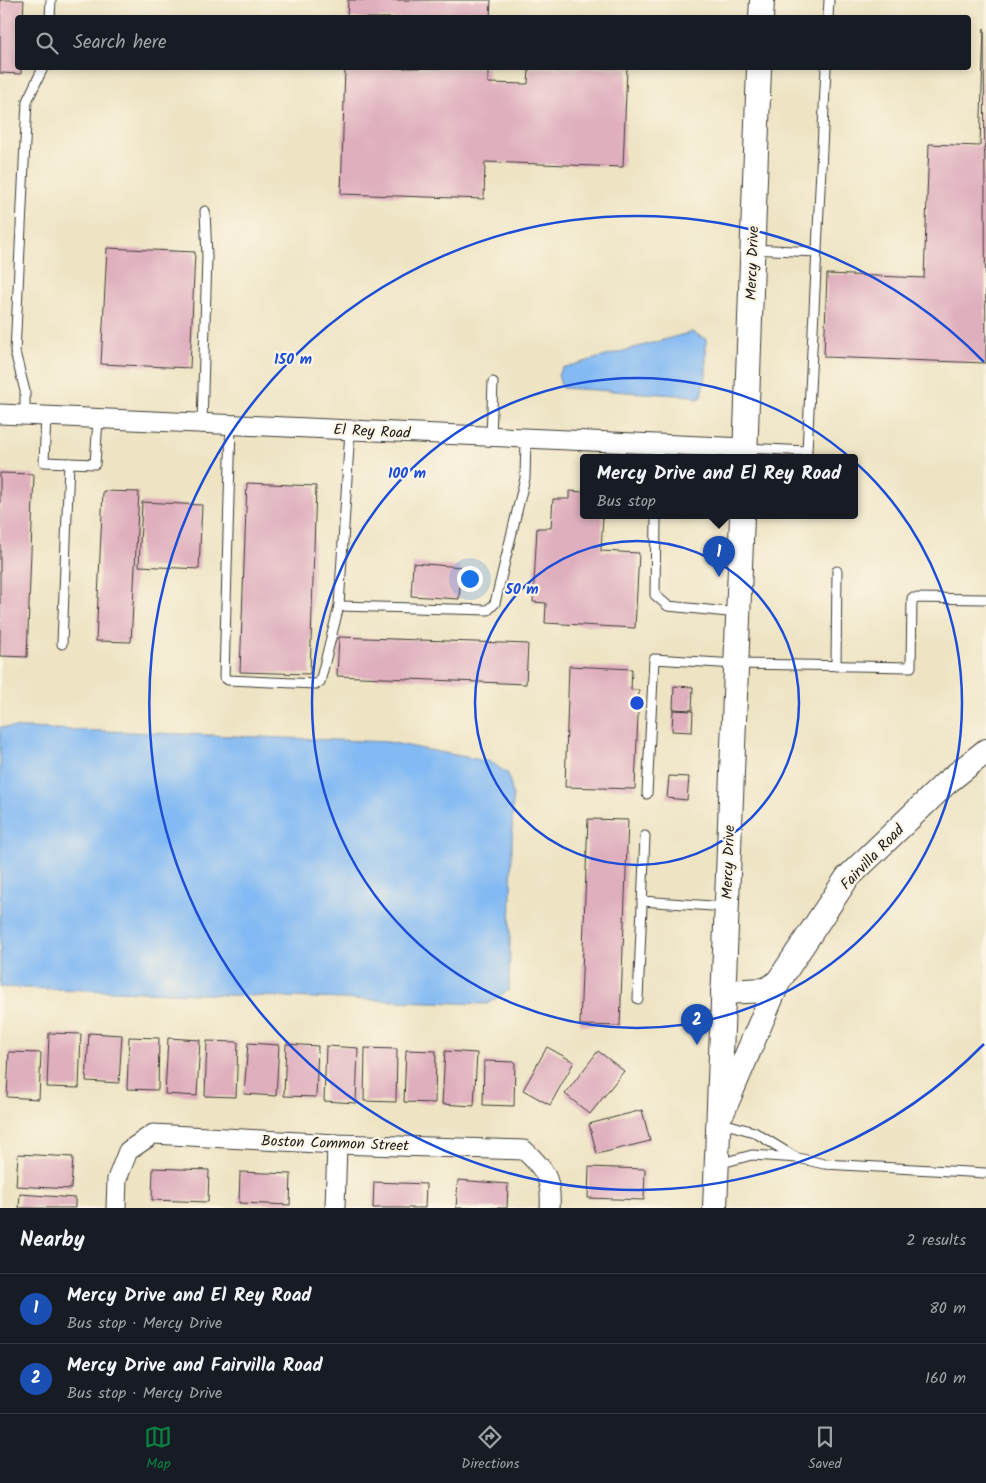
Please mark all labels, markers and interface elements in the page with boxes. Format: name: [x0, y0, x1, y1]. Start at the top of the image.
search box: [15, 15, 971, 70]
text: Search here: [73, 28, 167, 58]
icon: search: [33, 29, 61, 57]
street label: Mercy Drive: [740, 225, 766, 301]
text: 150 m: [274, 348, 312, 372]
street label: El Rey Road: [333, 418, 412, 446]
popup: [580, 454, 858, 519]
text: Mercy Drive and El Rey Road: [597, 459, 841, 489]
text: 100 m: [388, 462, 426, 486]
text: Bus stop: [597, 489, 656, 514]
pin: 1: [703, 536, 735, 577]
your location: [457, 566, 483, 592]
text: 50 m: [504, 578, 539, 602]
centre of rings: [628, 694, 646, 712]
street label: Fairvilla Road: [835, 819, 911, 896]
street label: Mercy Drive: [716, 824, 742, 900]
pin: 2: [681, 1004, 713, 1045]
street label: Boston Common Street: [261, 1129, 409, 1159]
text: Nearby: [20, 1224, 85, 1257]
text: 2 results: [906, 1228, 966, 1253]
text: Mercy Drive and El Rey Road: [67, 1281, 312, 1311]
text: 1: [34, 1296, 38, 1321]
text: 80 m: [929, 1296, 966, 1321]
text: Bus stop · Mercy Drive: [67, 1311, 222, 1336]
text: Mercy Drive and Fairvilla Road: [67, 1351, 323, 1381]
text: 2: [31, 1366, 41, 1391]
text: 160 m: [925, 1366, 966, 1391]
text: Bus stop · Mercy Drive: [67, 1381, 222, 1406]
tab: Map: [144, 1423, 172, 1475]
tab: Directions: [461, 1423, 519, 1475]
tab: Saved: [808, 1423, 842, 1475]

